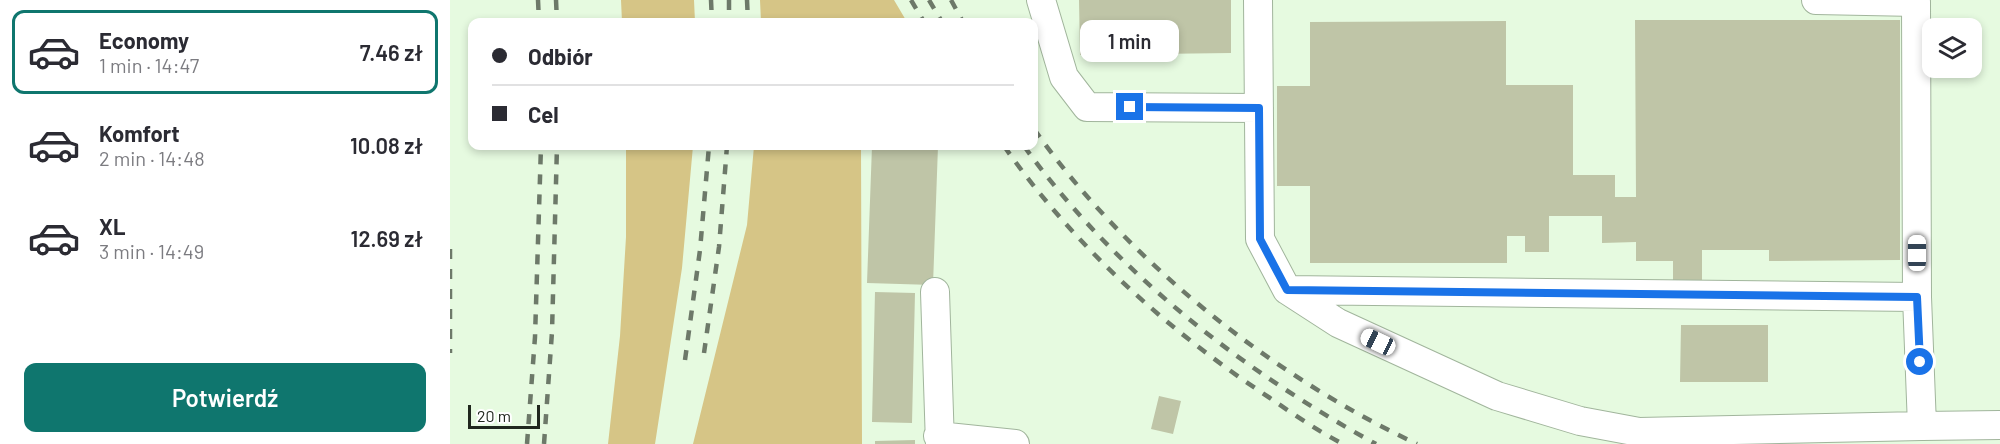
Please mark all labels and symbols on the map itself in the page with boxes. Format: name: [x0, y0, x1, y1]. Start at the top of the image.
callout: 1 min: [1080, 20, 1180, 62]
route end: [1116, 93, 1143, 120]
car: [1908, 235, 1926, 271]
car: [1358, 326, 1398, 358]
route start: [1906, 348, 1933, 375]
scale bar: [468, 402, 540, 430]

